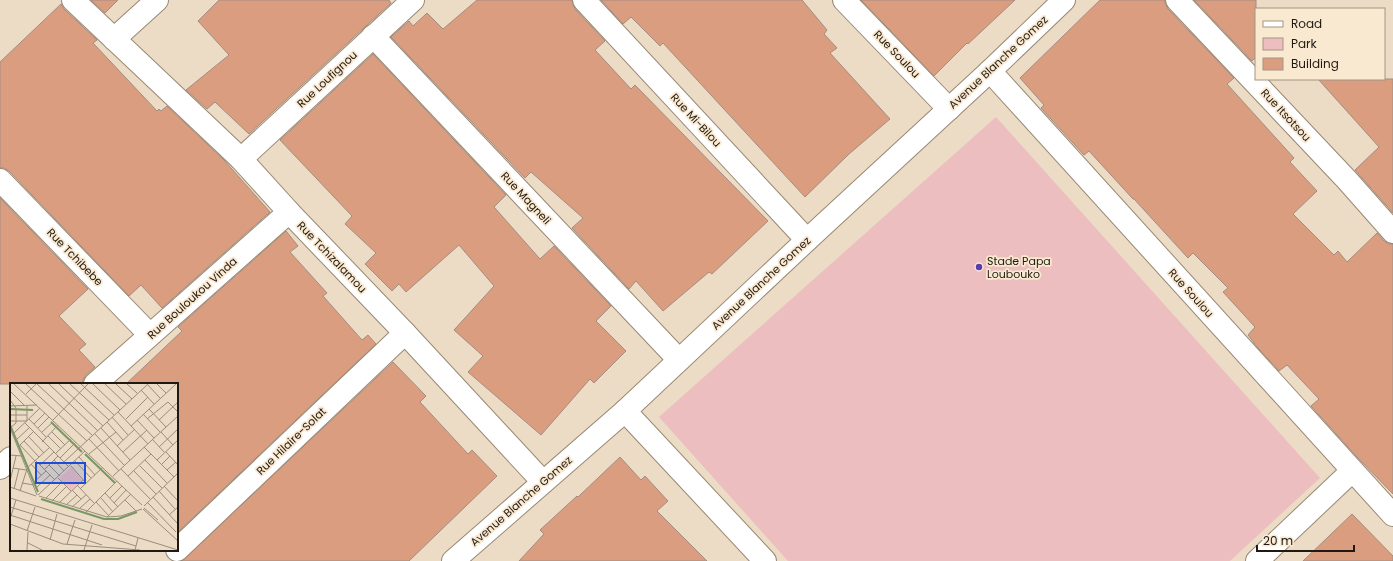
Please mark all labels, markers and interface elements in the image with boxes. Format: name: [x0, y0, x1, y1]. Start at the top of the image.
legend: [1255, 8, 1385, 80]
street label: Avenue Blanche Gomez: [945, 12, 1051, 112]
text: Road: [1291, 15, 1322, 32]
street label: Rue Soulou: [870, 27, 924, 81]
text: Park: [1291, 35, 1318, 52]
street label: Rue Loufignou: [293, 47, 361, 111]
text: Building: [1291, 55, 1339, 72]
street label: Rue Itsotsou: [1257, 85, 1315, 145]
street label: Rue Mi-Bilou: [667, 90, 725, 150]
street label: Rue Magneli: [497, 168, 555, 228]
street label: Rue Tchizalamou: [294, 218, 370, 296]
street label: Rue Tchibebe: [43, 225, 107, 289]
street label: Avenue Blanche Gomez: [708, 233, 814, 333]
street label: Rue Bouloukou Vinda: [144, 253, 240, 343]
place label: Stade Papa Loubouko: [987, 253, 1051, 282]
marker: Stade Papa Loubouko: [974, 262, 984, 272]
street label: Rue Soulou: [1165, 265, 1217, 321]
inset map: [10, 383, 178, 551]
street label: Rue Hilaire-Solat: [253, 404, 329, 478]
street label: Avenue Blanche Gomez: [467, 452, 575, 550]
scale bar: [1257, 527, 1354, 553]
text: 20 m: [1263, 532, 1293, 549]

